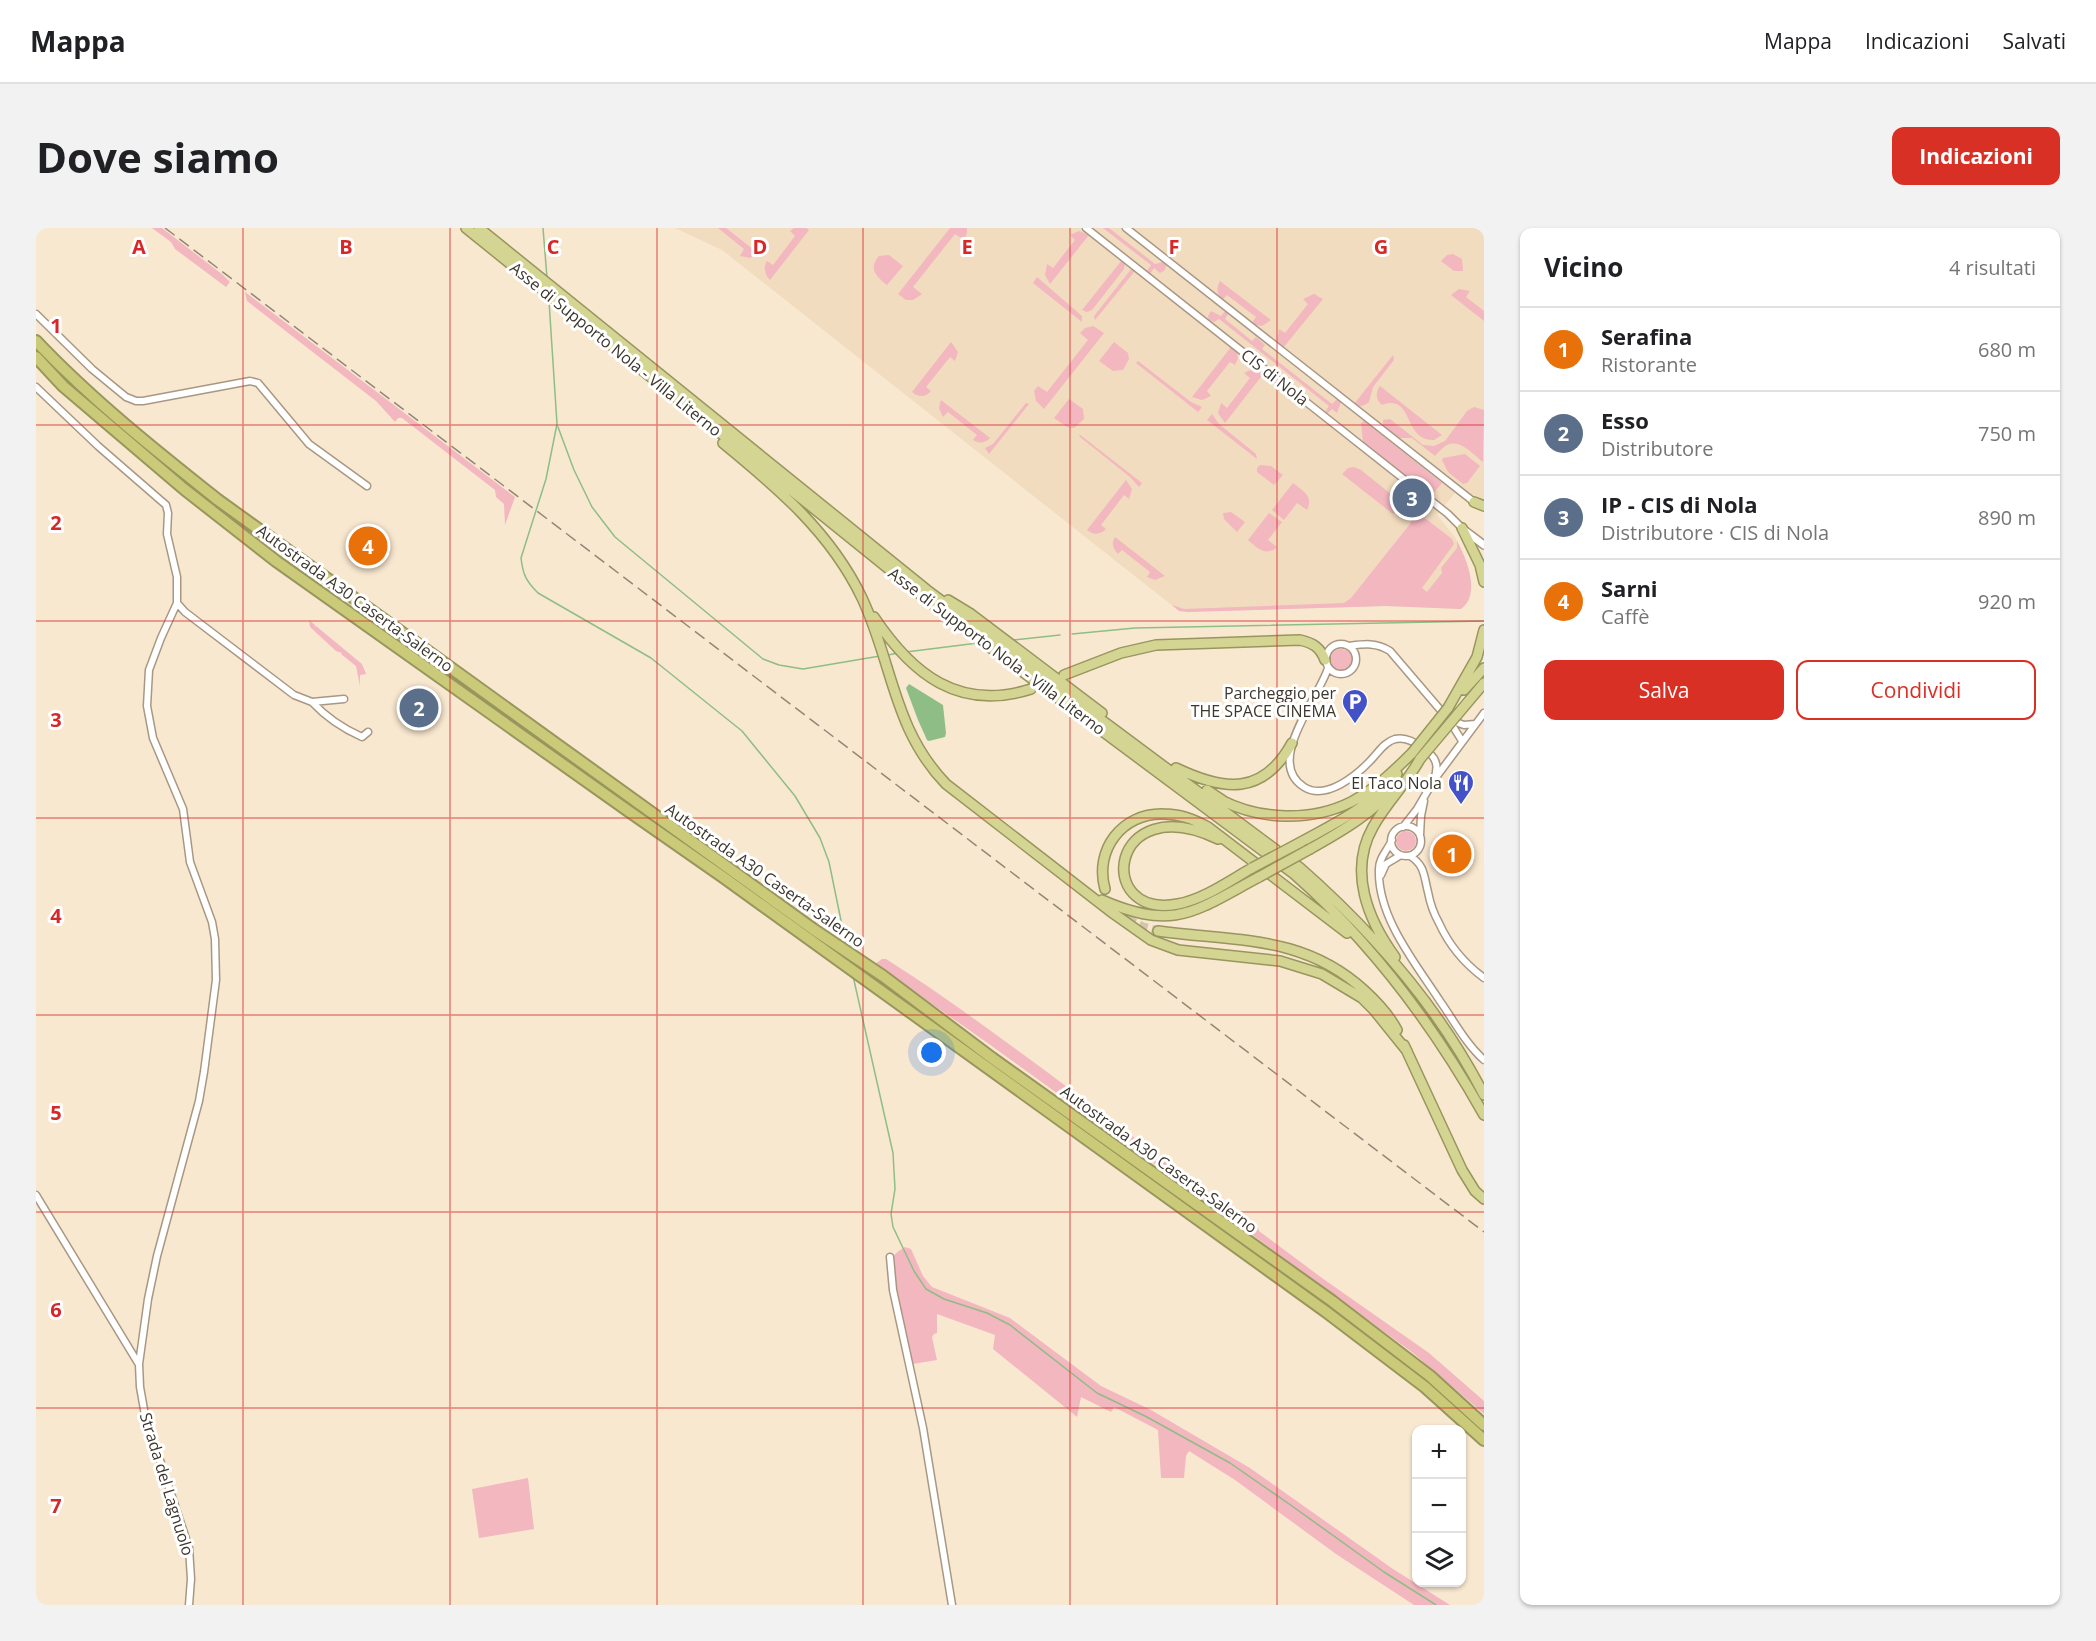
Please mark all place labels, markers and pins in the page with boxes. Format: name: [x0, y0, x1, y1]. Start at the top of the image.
pin: 3: [1392, 476, 1432, 520]
pin: 4: [348, 524, 388, 568]
place label: Parcheggio per THE SPACE CINEMA: [1191, 682, 1337, 722]
pin: 2: [400, 686, 439, 730]
parking icon: Parcheggio per THE SPACE CINEMA: [1340, 687, 1370, 725]
restaurant icon: El Taco Nola: [1446, 768, 1476, 806]
place label: El Taco Nola: [1351, 772, 1442, 794]
pin: 1: [1432, 832, 1472, 876]

